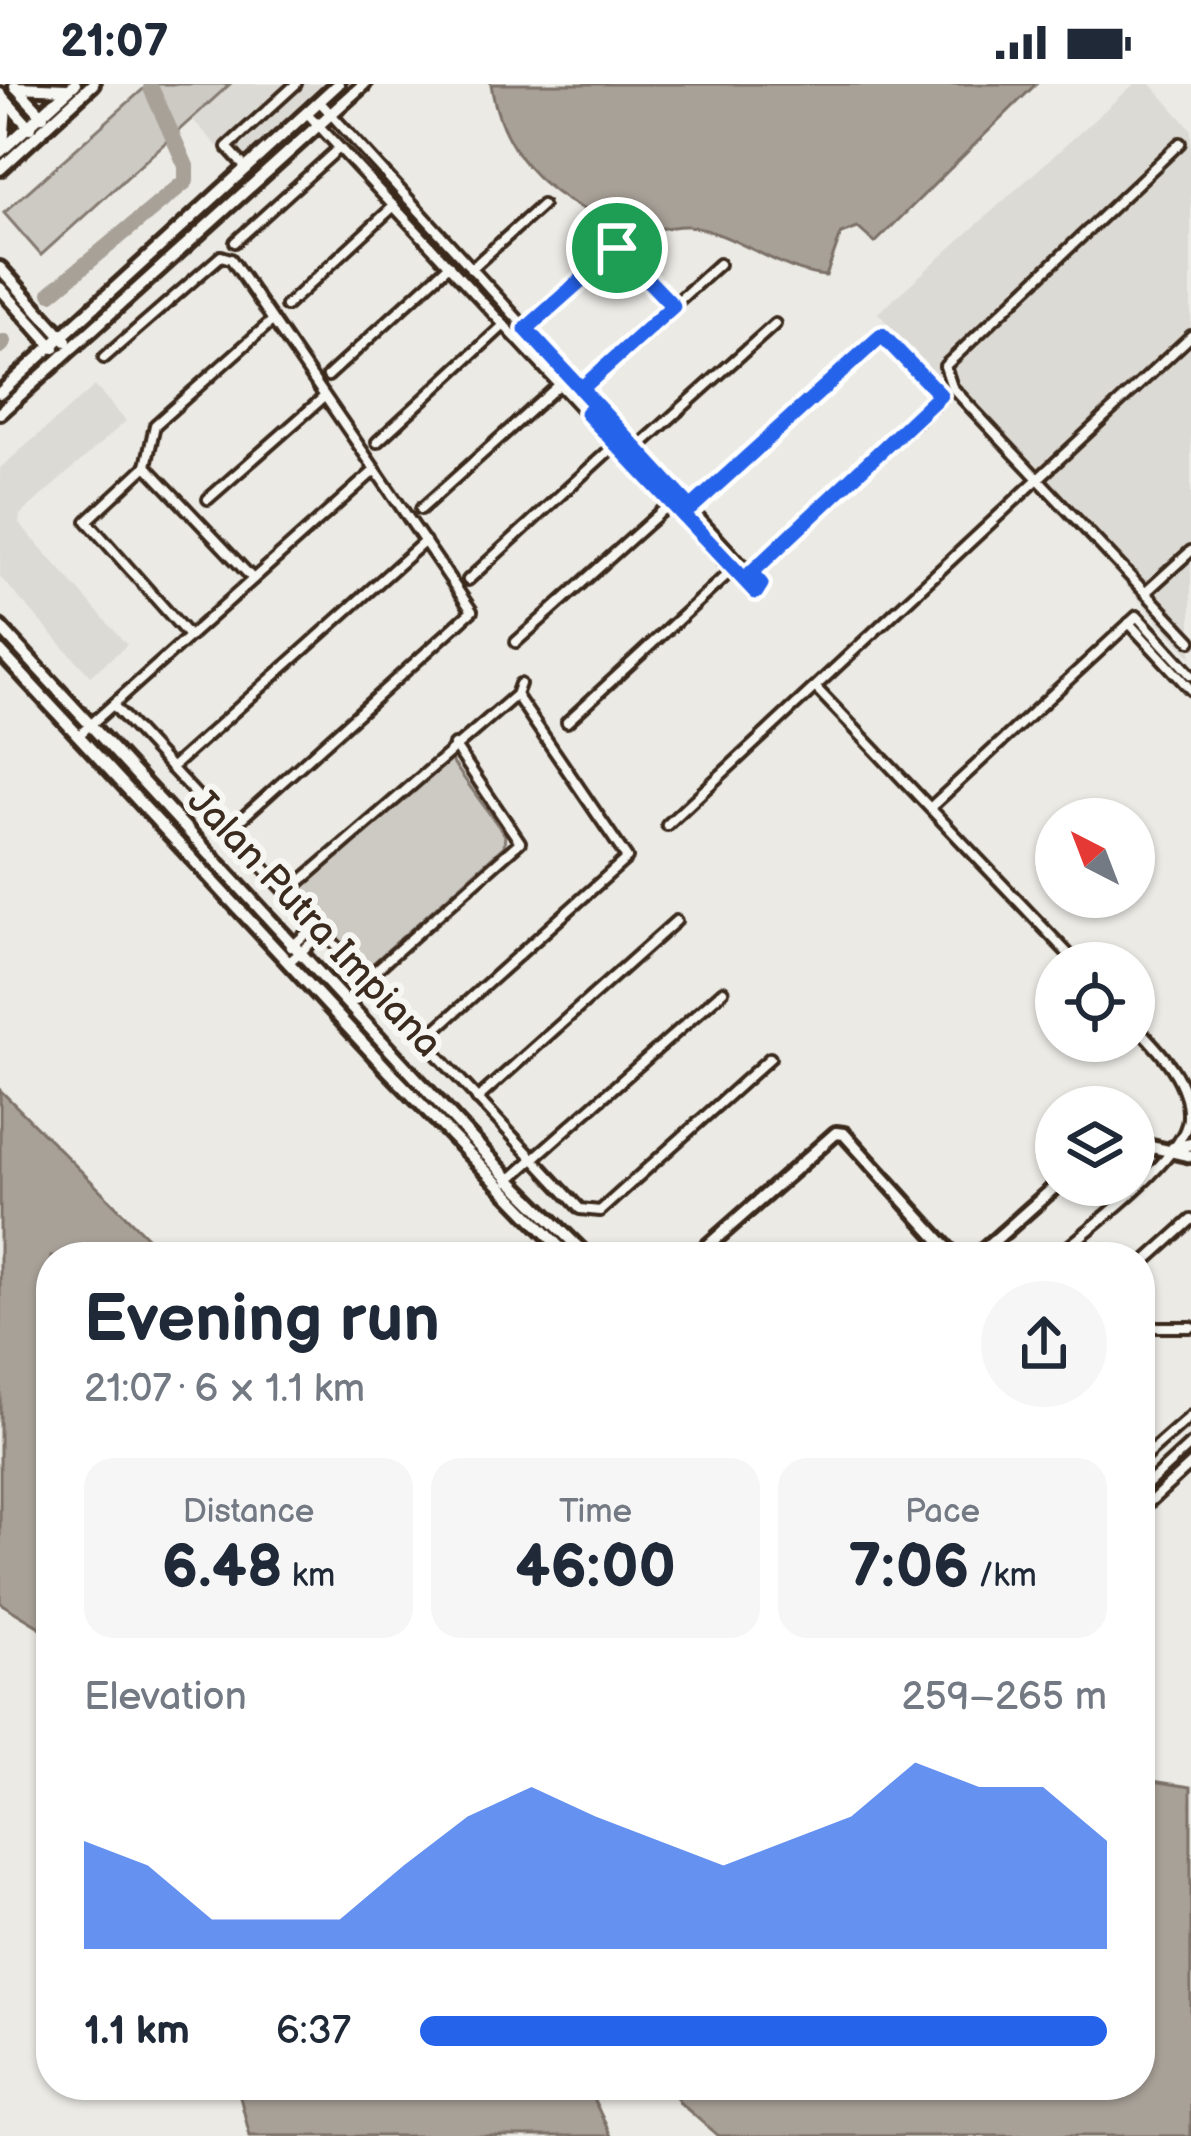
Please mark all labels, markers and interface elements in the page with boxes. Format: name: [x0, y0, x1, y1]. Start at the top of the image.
text: 21:07: [60, 15, 169, 70]
pin: [566, 197, 668, 299]
icon: arrive: [584, 215, 650, 281]
street label: Jalan Putra Impiana: [177, 779, 451, 1067]
north arrow: [1035, 798, 1155, 918]
map controls: [1035, 798, 1155, 1206]
button: locate: [1035, 942, 1155, 1062]
button: layers: [1035, 1086, 1155, 1206]
text: Evening run: [84, 1281, 440, 1360]
button: share: [981, 1281, 1107, 1407]
text: 21:07 · 6 × 1.1 km: [84, 1366, 365, 1413]
text: Distance: [183, 1492, 314, 1532]
text: Time: [559, 1492, 632, 1532]
text: Pace: [905, 1492, 980, 1532]
text: 6.48: [162, 1532, 283, 1604]
text: 46:00: [515, 1532, 676, 1604]
text: 7:06: [848, 1532, 969, 1604]
text: km: [283, 1556, 335, 1596]
text: /km: [969, 1556, 1037, 1596]
text: Elevation: [84, 1674, 247, 1721]
text: 259–265 m: [901, 1674, 1107, 1721]
text: 1.1 km: [84, 2008, 190, 2055]
text: 6:37: [276, 2008, 351, 2055]

